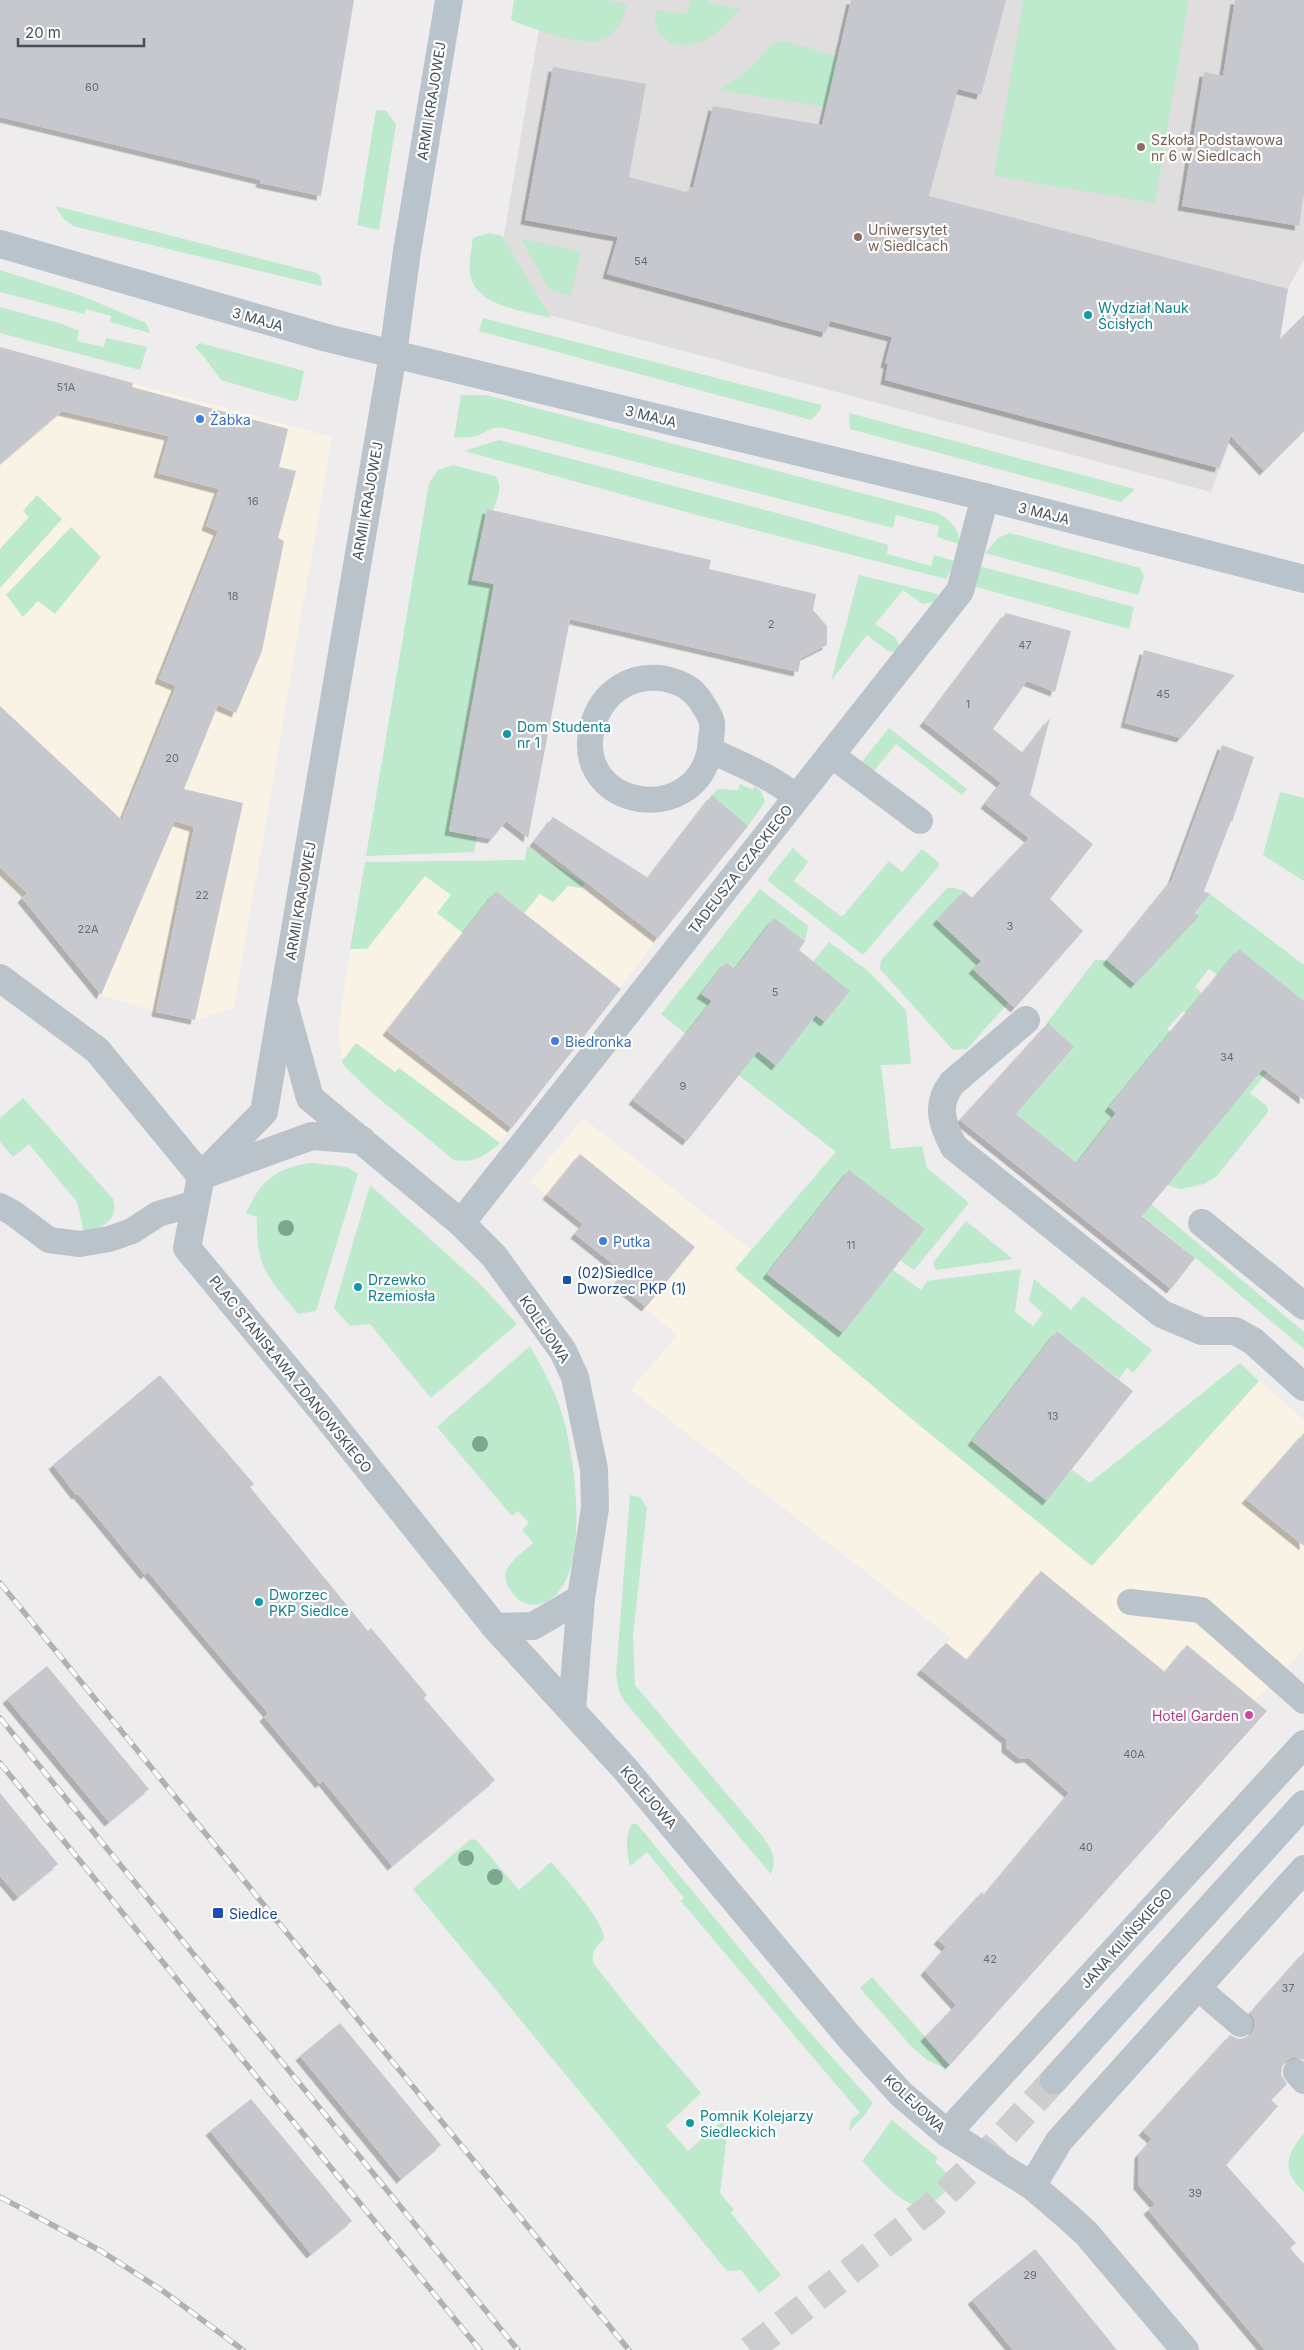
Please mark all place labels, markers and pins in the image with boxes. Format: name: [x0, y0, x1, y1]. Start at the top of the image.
place label: Szkoła Podstawowa nr 6 w Siedlcach: [1151, 131, 1283, 164]
marker: Szkoła Podstawowa nr 6 w Siedlcach: [1135, 141, 1147, 153]
place label: Uniwersytet w Siedlcach: [868, 221, 948, 254]
marker: Uniwersytet w Siedlcach: [852, 231, 864, 243]
place label: Wydział Nauk Ścisłych: [1098, 299, 1189, 332]
marker: Wydział Nauk Ścisłych: [1082, 309, 1094, 321]
place label: Żabka: [210, 411, 251, 428]
marker: Żabka: [194, 413, 206, 425]
place label: Dom Studenta nr 1: [517, 718, 611, 751]
marker: Dom Studenta nr 1: [501, 728, 513, 740]
place label: Biedronka: [565, 1033, 632, 1050]
marker: Biedronka: [549, 1035, 561, 1047]
place label: Putka: [613, 1233, 650, 1250]
marker: Putka: [597, 1235, 609, 1247]
place label: (02)Siedlce Dworzec PKP (1): [577, 1264, 687, 1297]
place label: Drzewko Rzemiosła: [368, 1271, 435, 1304]
marker: (02)Siedlce Dworzec PKP (1): [561, 1274, 573, 1286]
marker: Drzewko Rzemiosła: [352, 1281, 364, 1293]
place label: Dworzec PKP Siedlce: [269, 1586, 349, 1619]
marker: Dworzec PKP Siedlce: [253, 1596, 265, 1608]
place label: Hotel Garden: [1152, 1707, 1239, 1724]
marker: Hotel Garden: [1243, 1709, 1255, 1721]
place label: Siedlce: [229, 1905, 278, 1922]
marker: Siedlce: [211, 1906, 225, 1920]
place label: Pomnik Kolejarzy Siedleckich: [700, 2107, 814, 2140]
marker: Pomnik Kolejarzy Siedleckich: [684, 2117, 696, 2129]

